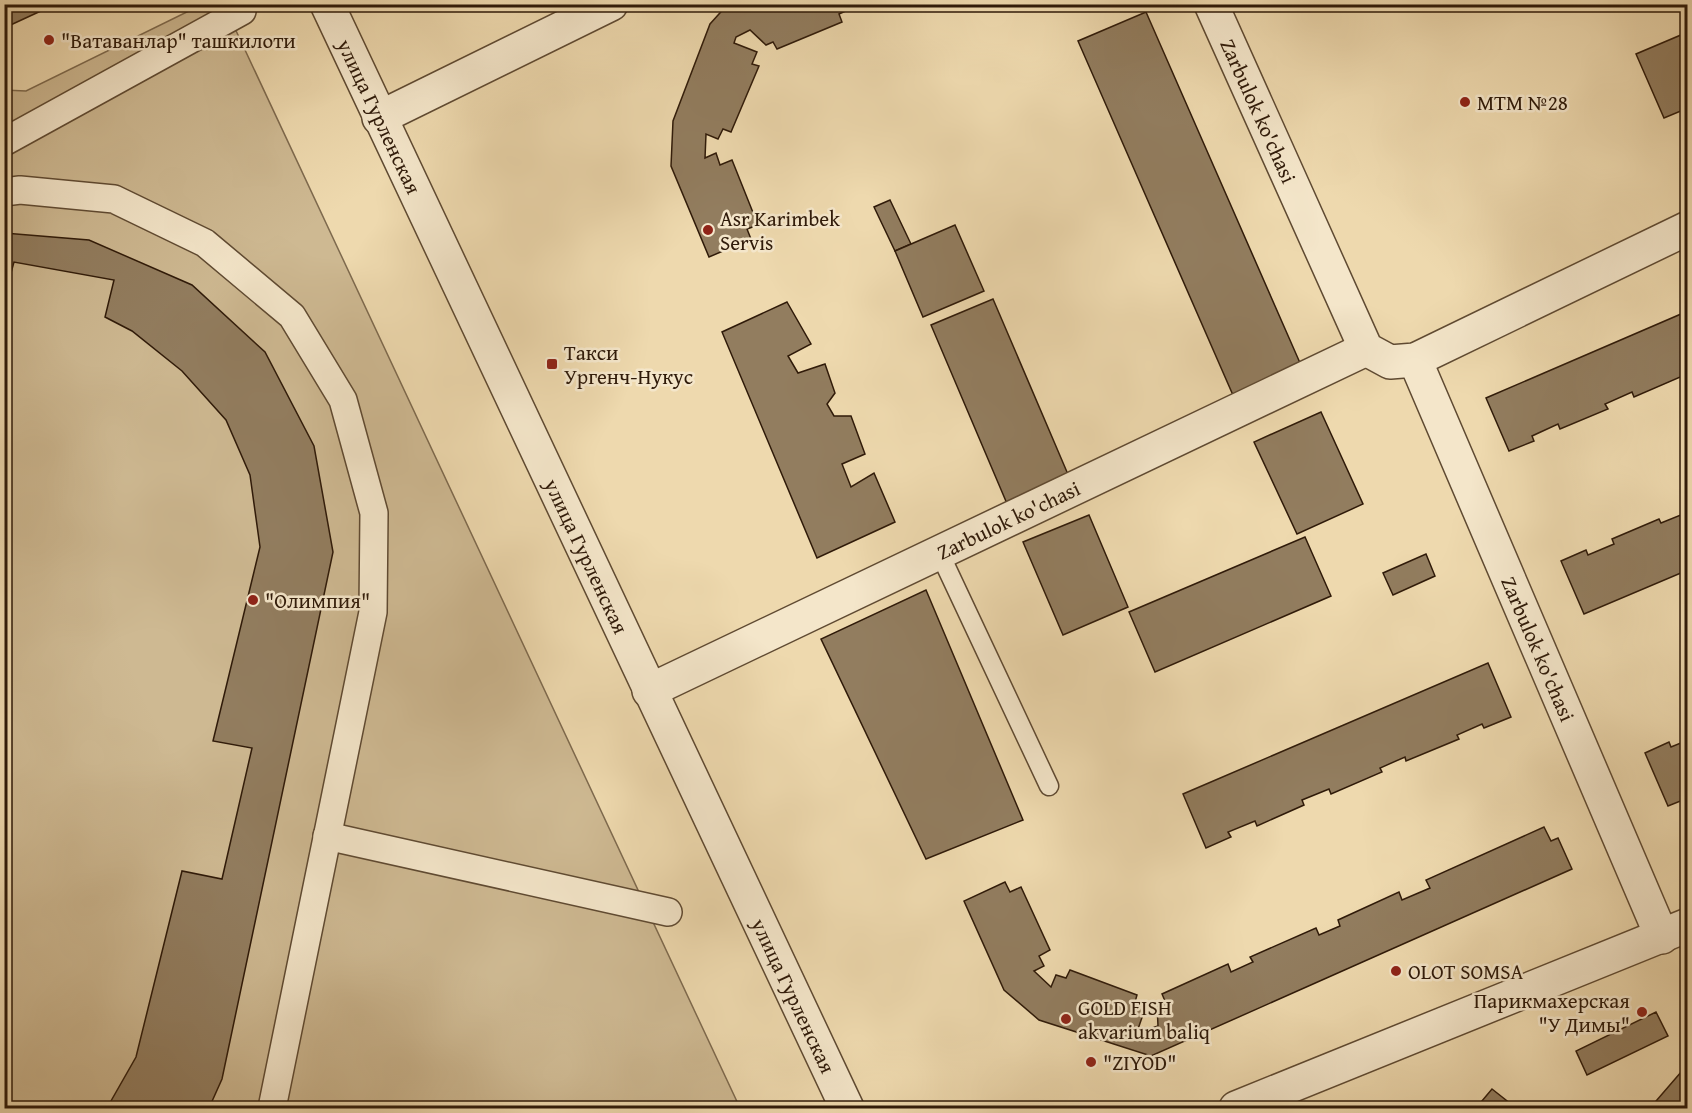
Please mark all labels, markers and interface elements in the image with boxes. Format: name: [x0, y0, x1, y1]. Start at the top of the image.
place label: "Ватаванлар" ташкилоти: [61, 25, 296, 56]
marker: "Ватаванлар" ташкилоти: [42, 33, 56, 47]
street label: улица Гурленская: [330, 33, 430, 199]
street label: Zarbulok ko'chasi: [1213, 34, 1305, 188]
place label: MTM №28: [1477, 87, 1568, 118]
marker: MTM №28: [1458, 95, 1472, 109]
place label: Asr Karimbek Servis: [720, 203, 840, 258]
marker: Asr Karimbek Servis: [701, 223, 715, 237]
place label: Такси Ургенч-Нукус: [564, 337, 693, 392]
marker: Такси Ургенч-Нукус: [545, 357, 559, 371]
street label: улица Гурленская: [537, 472, 637, 639]
street label: Zarbulok ko'chasi: [931, 472, 1085, 567]
street label: Zarbulok ko'chasi: [1494, 571, 1583, 726]
place label: "Олимпия": [265, 585, 370, 616]
marker: "Олимпия": [246, 593, 260, 607]
street label: улица Гурленская: [744, 912, 844, 1079]
place label: OLOT SOMSA: [1408, 956, 1524, 987]
marker: OLOT SOMSA: [1389, 964, 1403, 978]
place label: Парикмахерская "У Димы": [1474, 985, 1630, 1040]
place label: GOLD FISH akvarium baliq: [1078, 992, 1210, 1047]
marker: Парикмахерская "У Димы": [1635, 1005, 1649, 1019]
marker: GOLD FISH akvarium baliq: [1059, 1012, 1073, 1026]
place label: "ZIYOD": [1103, 1047, 1176, 1078]
marker: "ZIYOD": [1084, 1055, 1098, 1069]

